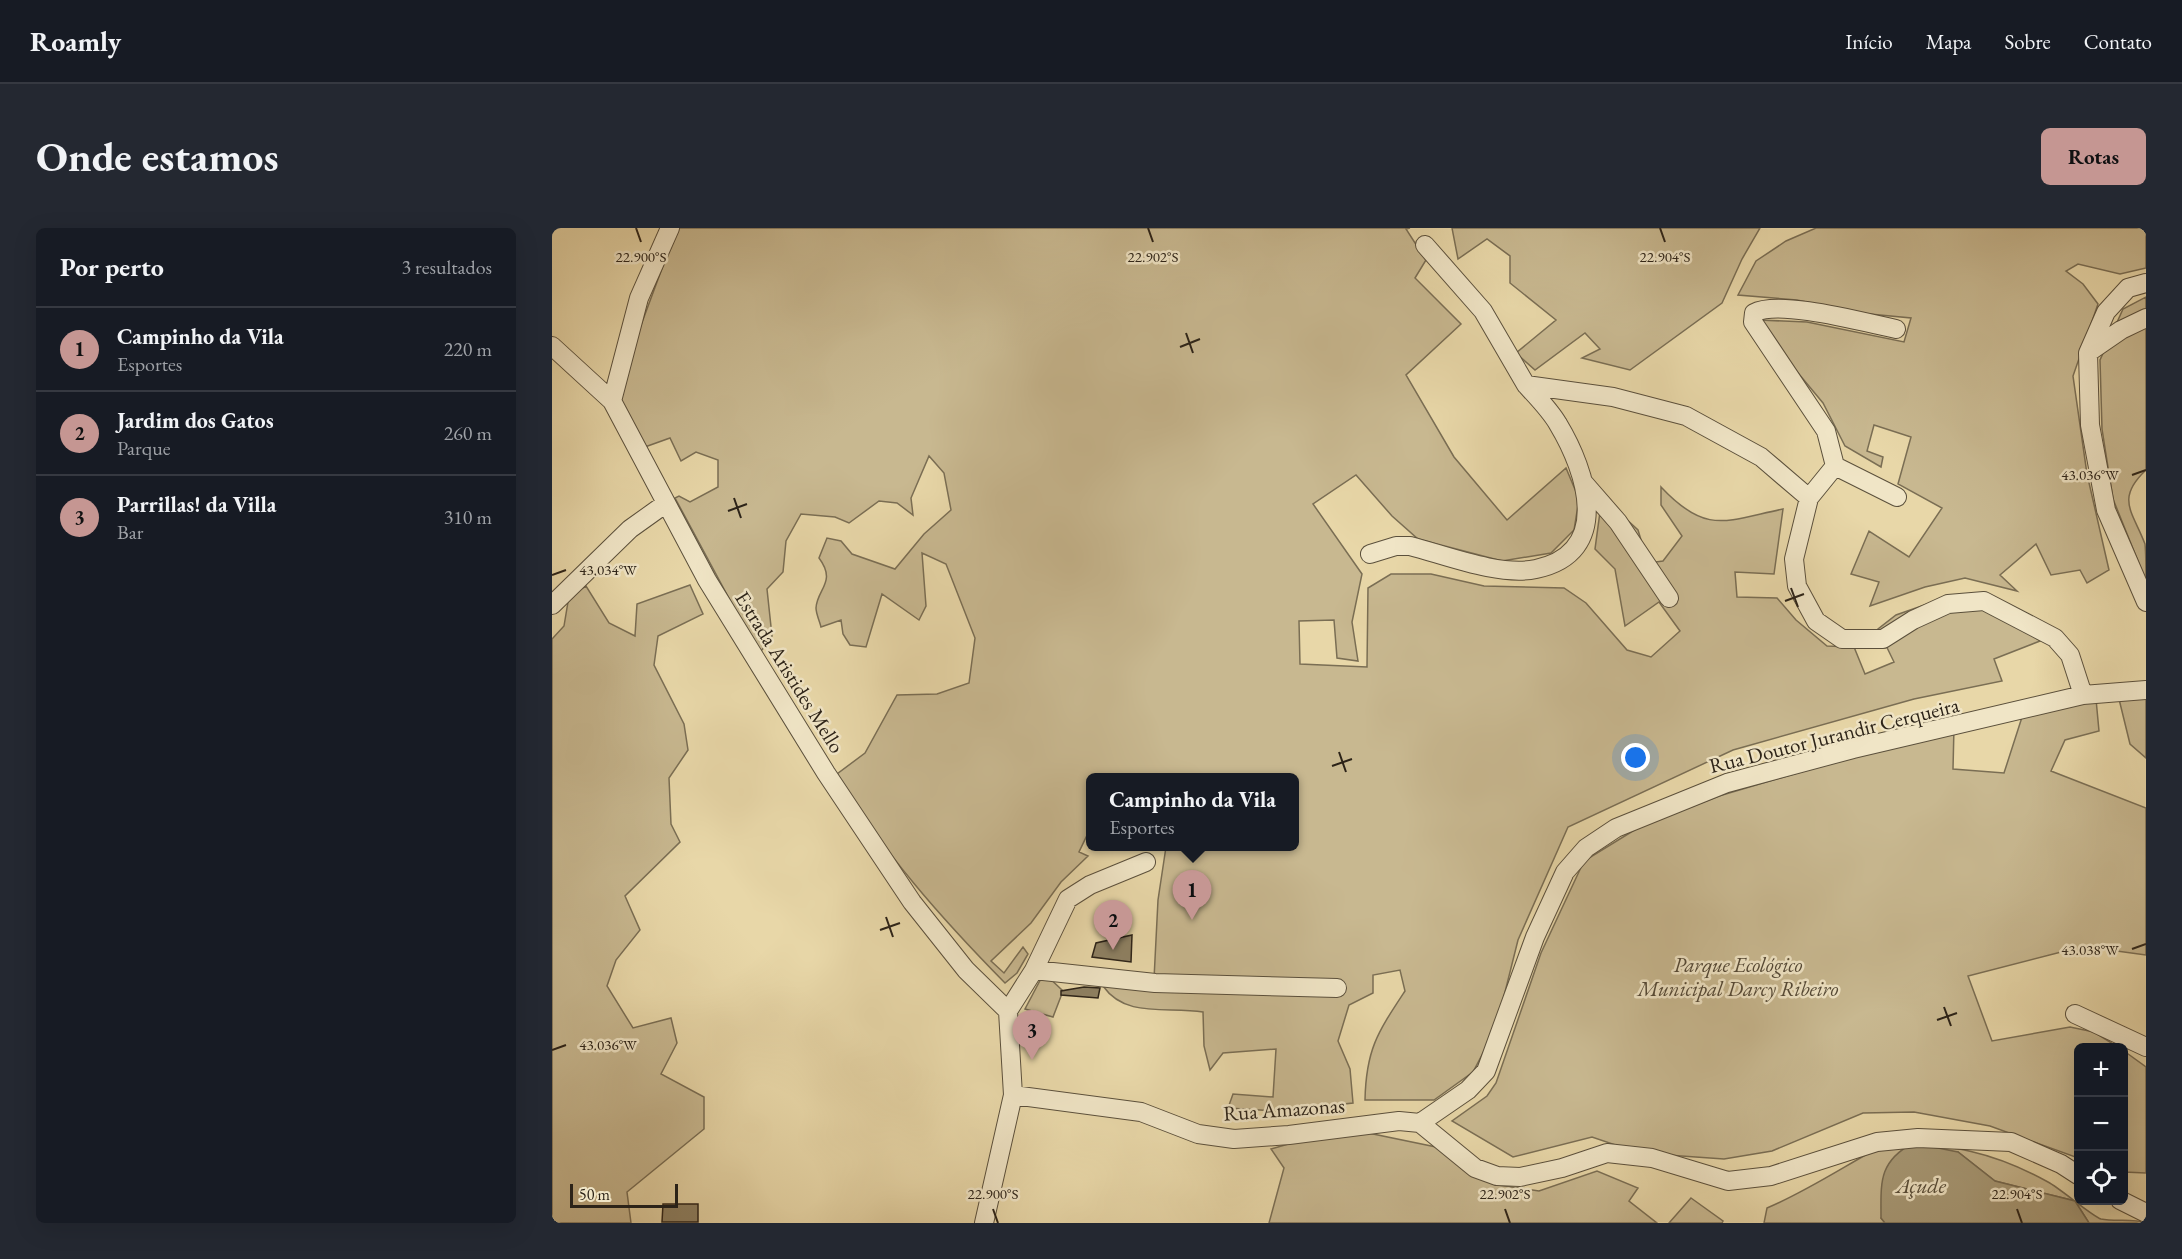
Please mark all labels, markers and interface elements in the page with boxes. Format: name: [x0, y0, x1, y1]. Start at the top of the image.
text: Roamly: [30, 23, 121, 59]
text: Início: [1845, 28, 1893, 55]
text: Mapa: [1926, 28, 1971, 55]
text: Sobre: [2004, 28, 2051, 55]
text: Contato: [2084, 28, 2152, 55]
button: Rotas: [2041, 128, 2146, 185]
text: Onde estamos: [36, 129, 279, 184]
text: 22.900°S: [616, 247, 666, 266]
text: 22.902°S: [1128, 247, 1178, 266]
text: 22.904°S: [1640, 247, 1690, 266]
text: Por perto: [60, 250, 164, 284]
text: 3 resultados: [401, 254, 492, 280]
text: Campinho da Vila: [117, 322, 284, 351]
text: 1: [74, 336, 85, 362]
text: 220 m: [444, 336, 492, 362]
text: Esportes: [117, 351, 182, 377]
text: Jardim dos Gatos: [117, 406, 274, 435]
text: 2: [74, 420, 85, 446]
text: 260 m: [444, 420, 492, 446]
text: Parque: [117, 435, 170, 461]
text: 43.036°W: [2061, 465, 2119, 484]
text: Parrillas! da Villa: [117, 490, 276, 519]
text: 3: [74, 504, 85, 530]
text: 310 m: [444, 504, 492, 530]
text: Bar: [117, 519, 143, 545]
text: 43.034°W: [579, 560, 637, 579]
street label: Estrada Aristides Mello: [729, 586, 851, 758]
street label: Rua Doutor Jurandir Cerqueira: [1706, 691, 1962, 779]
your location: [1621, 743, 1650, 772]
popup: [1086, 773, 1299, 851]
text: Campinho da Vila: [1109, 785, 1276, 814]
text: Esportes: [1109, 814, 1174, 840]
pin: 1: [1172, 870, 1212, 920]
pin: 2: [1094, 900, 1132, 950]
text: 43.038°W: [2061, 940, 2119, 959]
park label: Parque Ecológico Municipal Darcy Ribeiro: [1635, 951, 1839, 1002]
pin: 3: [1012, 1010, 1052, 1060]
text: 43.036°W: [579, 1035, 637, 1054]
map controls: [2074, 1043, 2128, 1205]
button: +: [2074, 1043, 2128, 1097]
street label: Rua Amazonas: [1222, 1091, 1346, 1127]
button: −: [2074, 1097, 2128, 1151]
button: locate: [2074, 1151, 2128, 1205]
water label: Açude: [1894, 1171, 1947, 1200]
scale bar: [570, 1181, 678, 1208]
text: 50 m: [579, 1184, 610, 1205]
text: 22.900°S: [968, 1184, 1018, 1203]
text: 22.902°S: [1480, 1184, 1530, 1203]
text: 22.904°S: [1992, 1184, 2042, 1203]

